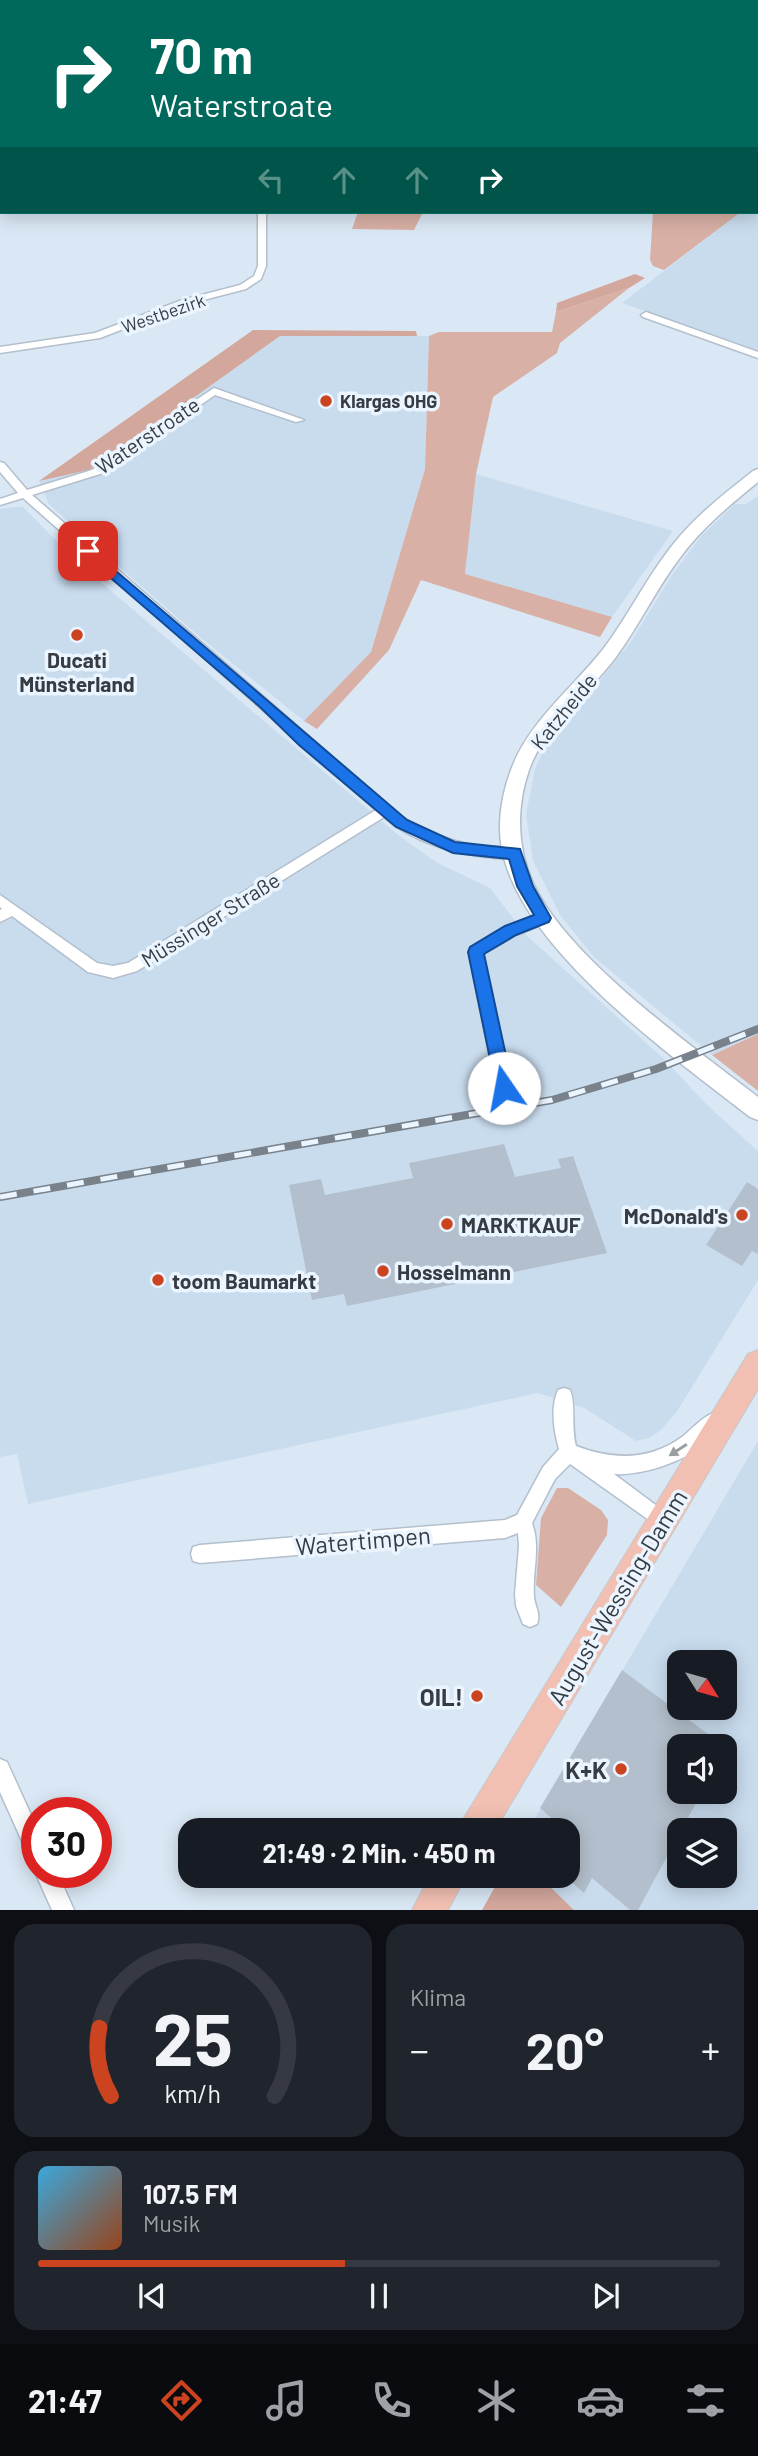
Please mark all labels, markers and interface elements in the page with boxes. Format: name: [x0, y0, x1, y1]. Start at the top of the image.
text: 70 m: [150, 25, 253, 84]
icon: right: [35, 28, 126, 119]
text: Waterstroate: [150, 85, 333, 123]
icon: left: [252, 161, 290, 199]
icon: ahead: [325, 161, 363, 199]
icon: ahead: [398, 161, 436, 199]
icon: right: [471, 161, 509, 199]
street label: Westbezirk: [118, 288, 208, 338]
place label: Klargas OHG: [340, 390, 437, 412]
street label: Waterstroate: [90, 391, 204, 479]
marker: Klargas OHG: [318, 393, 334, 409]
pin: [58, 521, 118, 581]
icon: arrive: [69, 532, 107, 570]
marker: Ducati Münsterland: [69, 627, 85, 643]
place label: Ducati Münsterland: [19, 647, 135, 696]
street label: Katzheide: [525, 668, 601, 754]
street label: Müssinger Straße: [136, 866, 284, 972]
position arrow: [467, 1051, 541, 1125]
place label: McDonald's: [624, 1203, 728, 1228]
marker: McDonald's: [734, 1207, 750, 1223]
place label: MARKTKAUF: [461, 1212, 581, 1237]
marker: MARKTKAUF: [439, 1216, 455, 1232]
place label: Hosselmann: [397, 1259, 511, 1284]
marker: Hosselmann: [375, 1263, 391, 1279]
place label: toom Baumarkt: [172, 1268, 316, 1293]
marker: toom Baumarkt: [150, 1272, 166, 1288]
one-way arrow: [669, 1444, 688, 1457]
street label: August-Wessing-Damm: [541, 1484, 693, 1710]
street label: Watertimpen: [294, 1520, 432, 1560]
north arrow: [667, 1650, 737, 1720]
map controls: [667, 1650, 737, 1888]
place label: OIL!: [420, 1682, 463, 1711]
marker: OIL!: [469, 1688, 485, 1704]
button: sound: [667, 1734, 737, 1804]
place label: K+K: [565, 1755, 607, 1784]
marker: K+K: [613, 1761, 629, 1777]
speed limit sign: 30: [21, 1797, 112, 1888]
button: layers: [667, 1818, 737, 1888]
text: 21:49 · 2 Min. · 450 m: [262, 1837, 496, 1868]
text: Klima: [410, 1983, 466, 2011]
text: 25: [153, 1994, 233, 2082]
text: 20°: [526, 2018, 604, 2080]
text: −: [410, 2026, 429, 2072]
text: +: [701, 2026, 720, 2072]
text: km/h: [165, 2078, 221, 2108]
text: 107.5 FM: [143, 2178, 238, 2209]
text: Musik: [143, 2209, 200, 2237]
icon: previous: [133, 2277, 171, 2315]
icon: pause: [360, 2277, 398, 2315]
icon: next: [587, 2277, 625, 2315]
icon: directions: [157, 2376, 206, 2425]
icon: music: [262, 2376, 311, 2425]
icon: phone: [367, 2376, 416, 2425]
icon: climate: [472, 2376, 521, 2425]
icon: car: [576, 2376, 625, 2425]
icon: filters: [681, 2376, 730, 2425]
text: 21:47: [28, 2381, 102, 2419]

